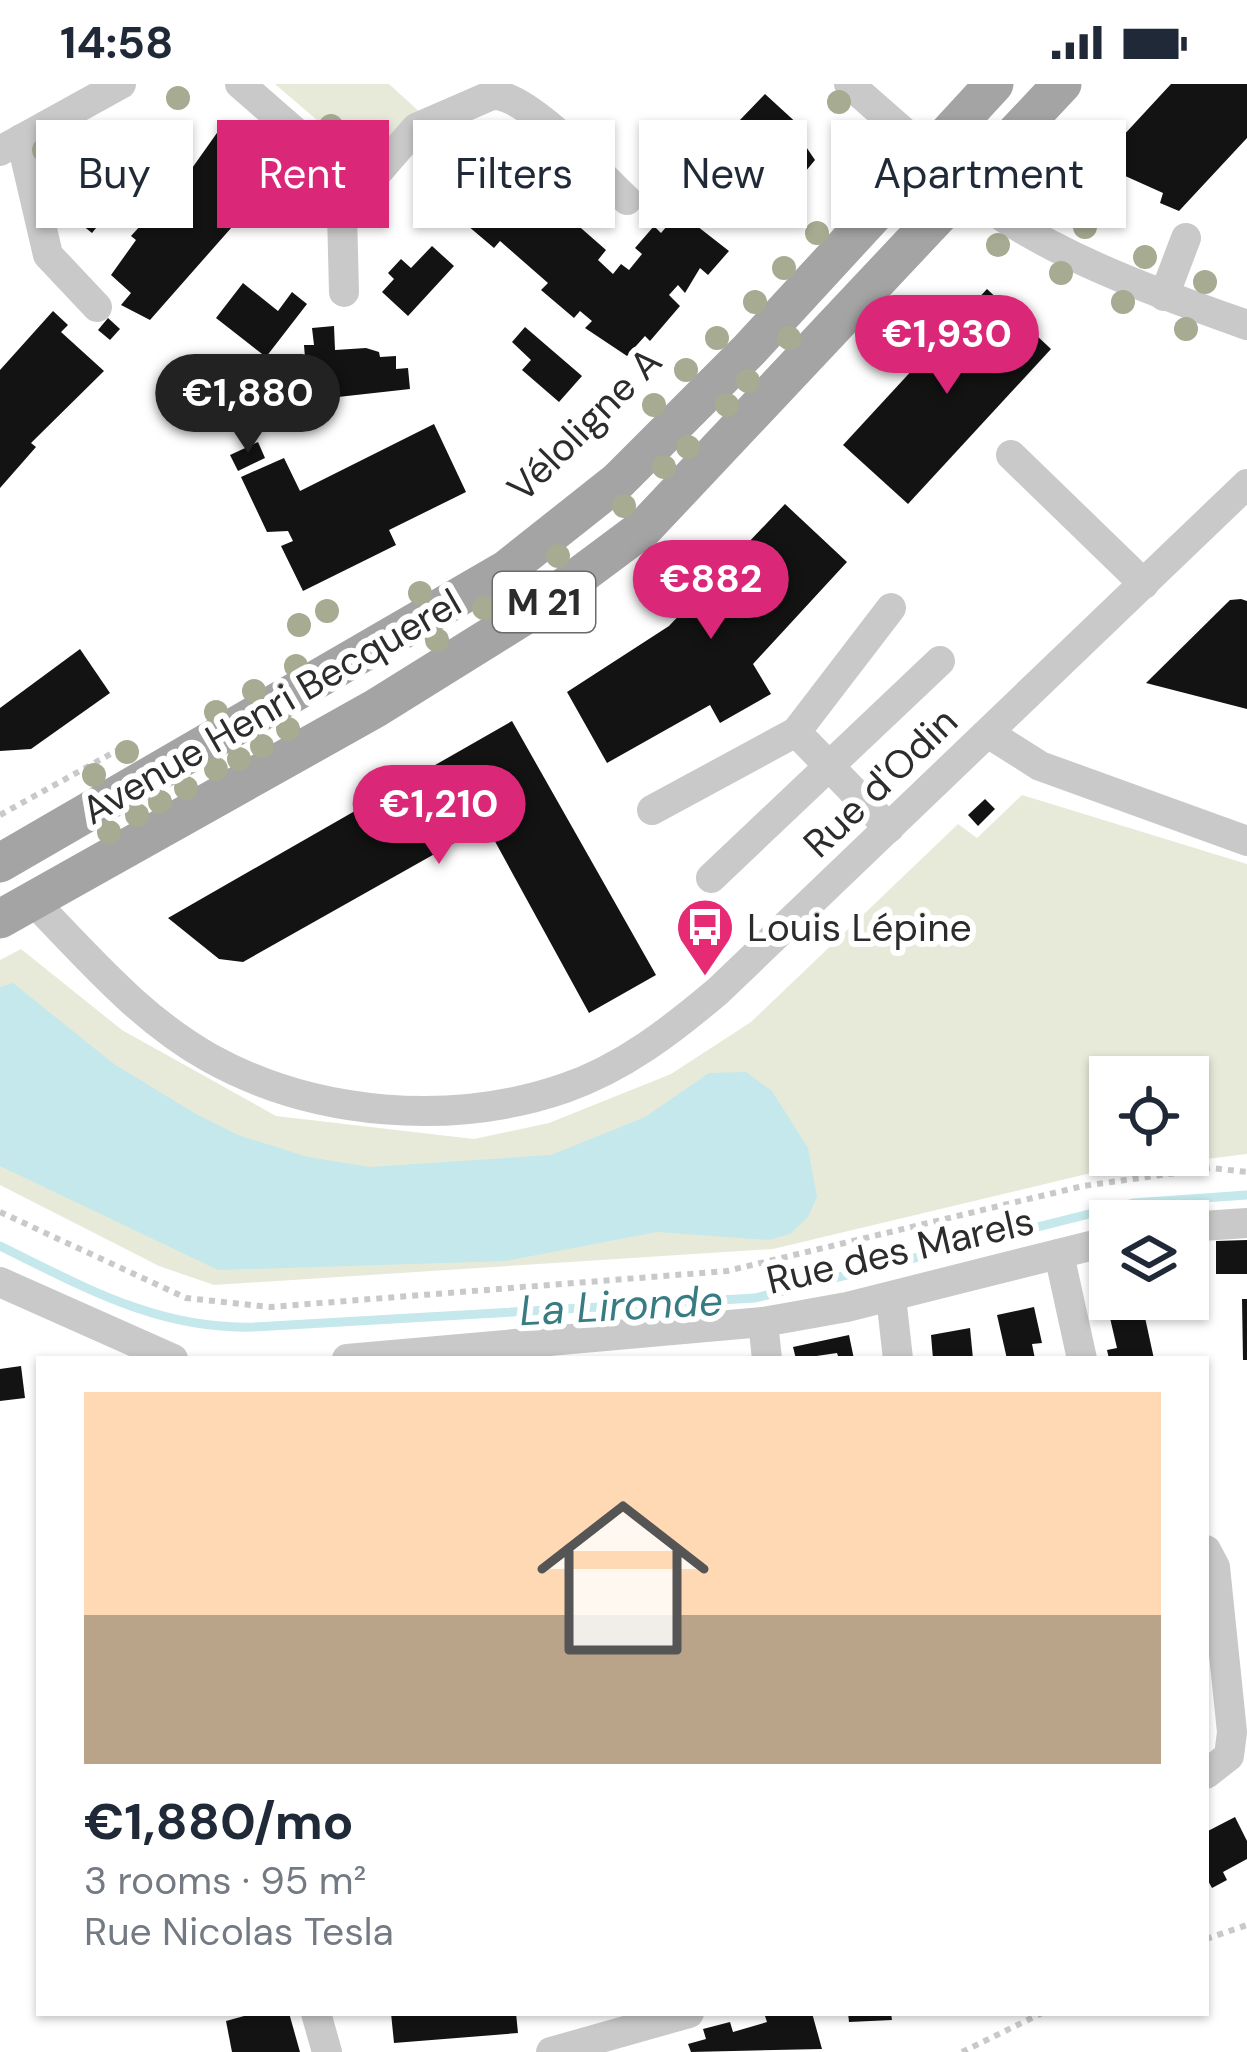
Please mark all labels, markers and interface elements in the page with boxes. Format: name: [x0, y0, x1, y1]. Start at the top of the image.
text: 14:58: [60, 13, 174, 72]
chip: Buy: [36, 120, 193, 228]
chip: Rent: [217, 120, 389, 228]
chip: Filters: [413, 120, 615, 228]
chip: New: [639, 120, 807, 228]
chip: Apartment: [831, 120, 1126, 228]
pin: €1,930: [849, 295, 1045, 397]
text: €1,930: [882, 308, 1012, 359]
street label: Véloligne A: [496, 336, 672, 512]
pin: €1,880: [150, 354, 346, 456]
text: €1,880: [182, 367, 314, 418]
pin: €882: [640, 540, 782, 642]
text: €882: [660, 553, 762, 604]
road number: M 21: [493, 572, 595, 632]
street label: Avenue Henri Becquerel: [72, 577, 470, 836]
street label: Rue d'Odin: [792, 696, 968, 868]
pin: €1,210: [341, 765, 537, 867]
text: €1,210: [380, 778, 498, 829]
bus stop icon: Louis Lépine: [674, 896, 736, 978]
place label: Louis Lépine: [747, 902, 972, 953]
map controls: [1089, 1056, 1209, 1320]
button: locate: [1089, 1056, 1209, 1176]
street label: Rue des Marels: [762, 1195, 1039, 1306]
button: layers: [1089, 1200, 1209, 1320]
water label: La Lironde: [518, 1273, 724, 1338]
icon: home: [515, 1470, 731, 1686]
text: €1,880/mo: [84, 1788, 354, 1855]
text: 3 rooms · 95 m²: [84, 1855, 366, 1906]
text: Rue Nicolas Tesla: [84, 1906, 394, 1957]

